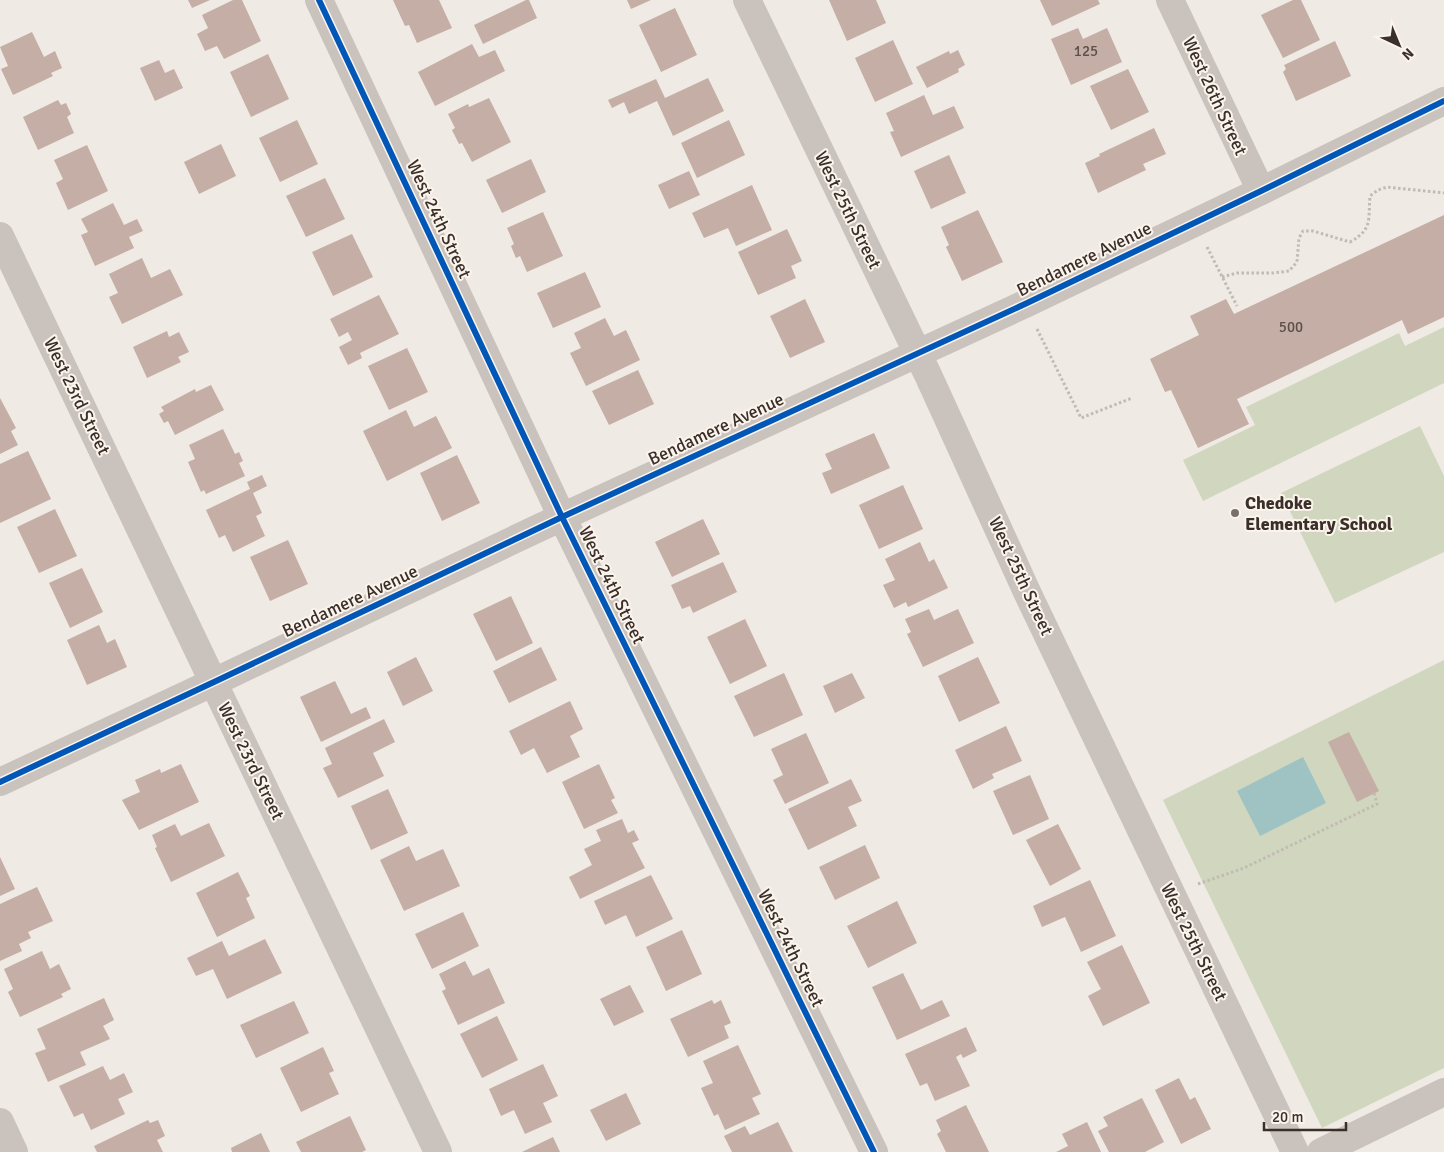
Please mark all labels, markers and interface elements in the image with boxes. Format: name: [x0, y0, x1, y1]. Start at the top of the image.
north arrow: [1374, 20, 1424, 70]
street label: West 26th Street: [1178, 33, 1252, 159]
house number: 125: [1074, 42, 1098, 60]
text: N: [1398, 44, 1417, 63]
street label: West 25th Street: [810, 148, 886, 272]
street label: West 24th Street: [402, 156, 476, 282]
street label: Bendamere Avenue: [1013, 217, 1155, 301]
house number: 500: [1279, 318, 1303, 336]
street label: West 23rd Street: [39, 334, 115, 458]
street label: Bendamere Avenue: [645, 388, 787, 470]
place label: Chedoke Elementary School: [1245, 492, 1393, 535]
marker: Chedoke Elementary School: [1229, 507, 1241, 519]
street label: West 25th Street: [984, 513, 1058, 639]
street label: West 24th Street: [574, 523, 650, 647]
street label: Bendamere Avenue: [279, 560, 421, 642]
street label: West 23rd Street: [213, 699, 289, 823]
street label: West 25th Street: [1156, 880, 1232, 1004]
street label: West 24th Street: [753, 886, 829, 1010]
scale bar: [1264, 1100, 1346, 1132]
text: 20 m: [1272, 1108, 1303, 1126]

